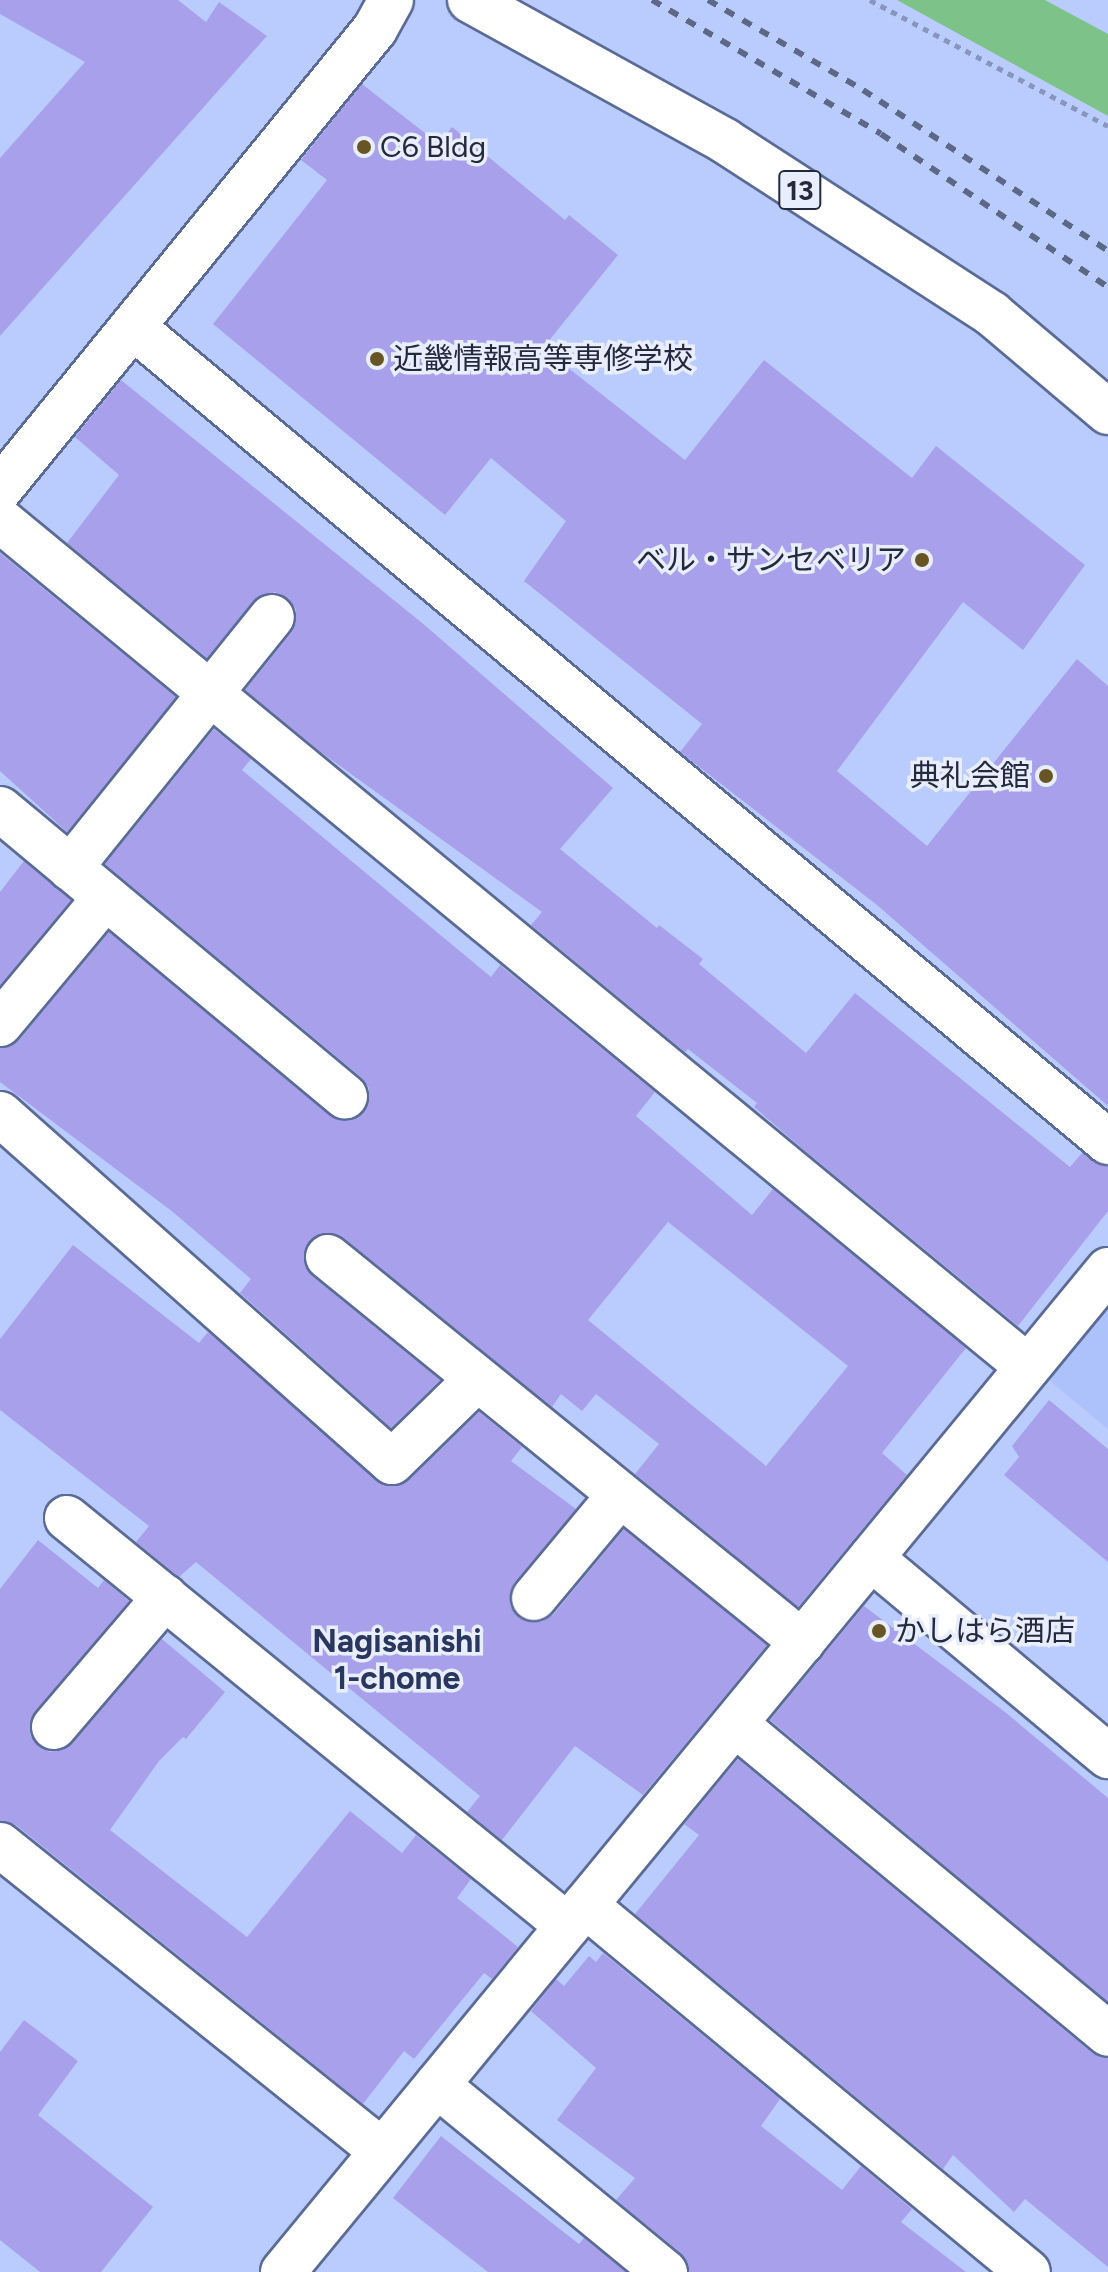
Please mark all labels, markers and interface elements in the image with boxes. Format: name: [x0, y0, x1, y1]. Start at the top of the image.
place label: C6 Bldg: [380, 129, 486, 165]
marker: C6 Bldg: [355, 138, 373, 156]
road number: 13: [778, 166, 822, 214]
place label: 近畿情報高等専修学校: [393, 341, 693, 377]
marker: 近畿情報高等専修学校: [368, 350, 386, 368]
place label: ベル・サンセベリア: [636, 542, 906, 578]
marker: ベル・サンセベリア: [913, 551, 931, 569]
place label: 典礼会館: [910, 758, 1030, 794]
marker: 典礼会館: [1037, 767, 1055, 785]
place label: かしはら酒店: [895, 1613, 1075, 1649]
marker: かしはら酒店: [870, 1622, 888, 1640]
district label: Nagisanishi 1-chome: [312, 1623, 482, 1698]

